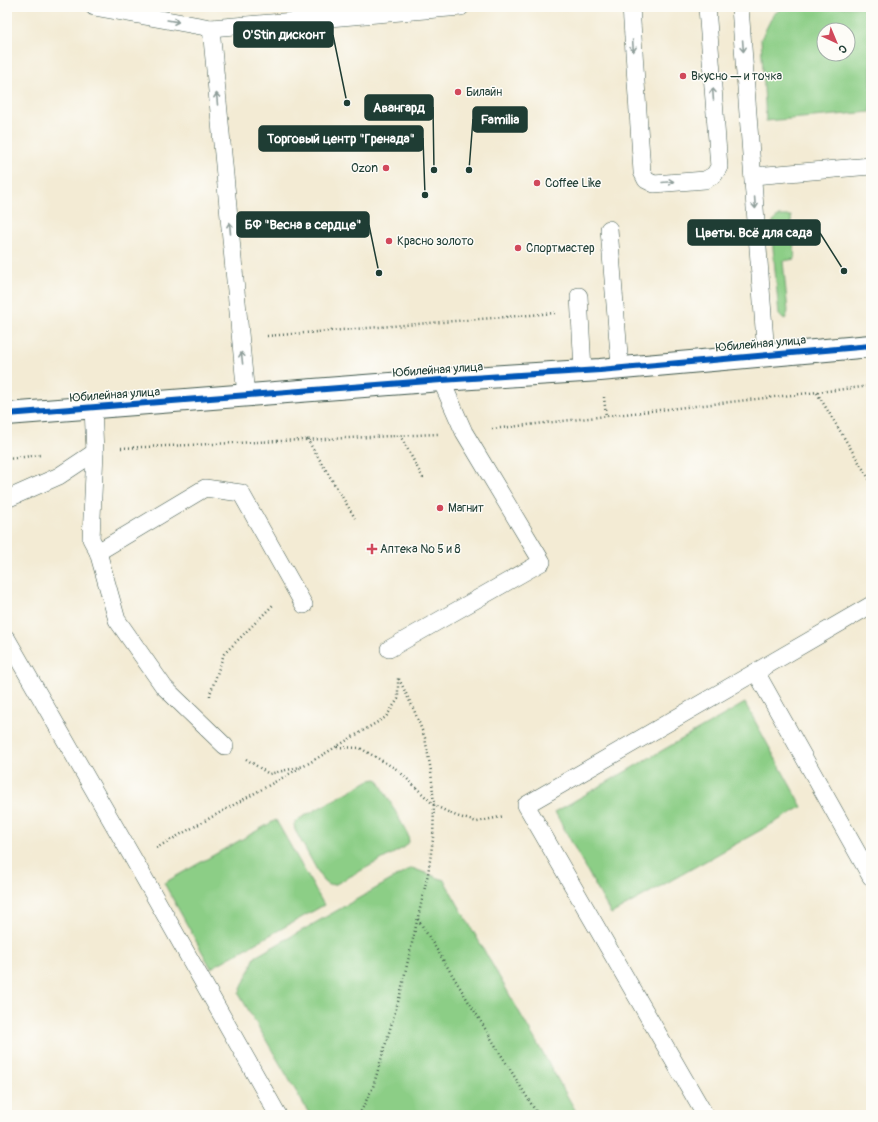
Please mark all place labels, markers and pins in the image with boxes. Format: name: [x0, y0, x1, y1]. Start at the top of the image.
callout: O'Stin дисконт: [234, 22, 333, 47]
place label: Вкусно — и точка: [691, 69, 783, 84]
marker: Вкусно — и точка: [678, 71, 688, 81]
place label: Билайн: [466, 85, 502, 100]
marker: Билайн: [453, 87, 463, 97]
callout: Авангард: [365, 95, 433, 120]
callout: Familia: [473, 107, 527, 132]
callout: Торговый центр "Гренада": [259, 126, 423, 151]
place label: Ozon: [351, 161, 378, 176]
marker: Ozon: [381, 163, 391, 173]
place label: Coffee Like: [545, 176, 601, 191]
marker: Coffee Like: [532, 178, 542, 188]
callout: БФ "Весна в сердце": [237, 212, 369, 237]
callout: Цветы. Всё для сада: [688, 220, 820, 245]
place label: Красно золото: [397, 234, 474, 249]
marker: Красно золото: [384, 236, 394, 246]
place label: Спортмастер: [526, 241, 595, 256]
marker: Спортмастер: [513, 243, 523, 253]
place label: Магнит: [448, 501, 484, 516]
marker: Магнит: [435, 503, 445, 513]
place label: Аптека № 5 и 8: [380, 542, 460, 557]
marker: Аптека № 5 и 8: [367, 544, 377, 554]

